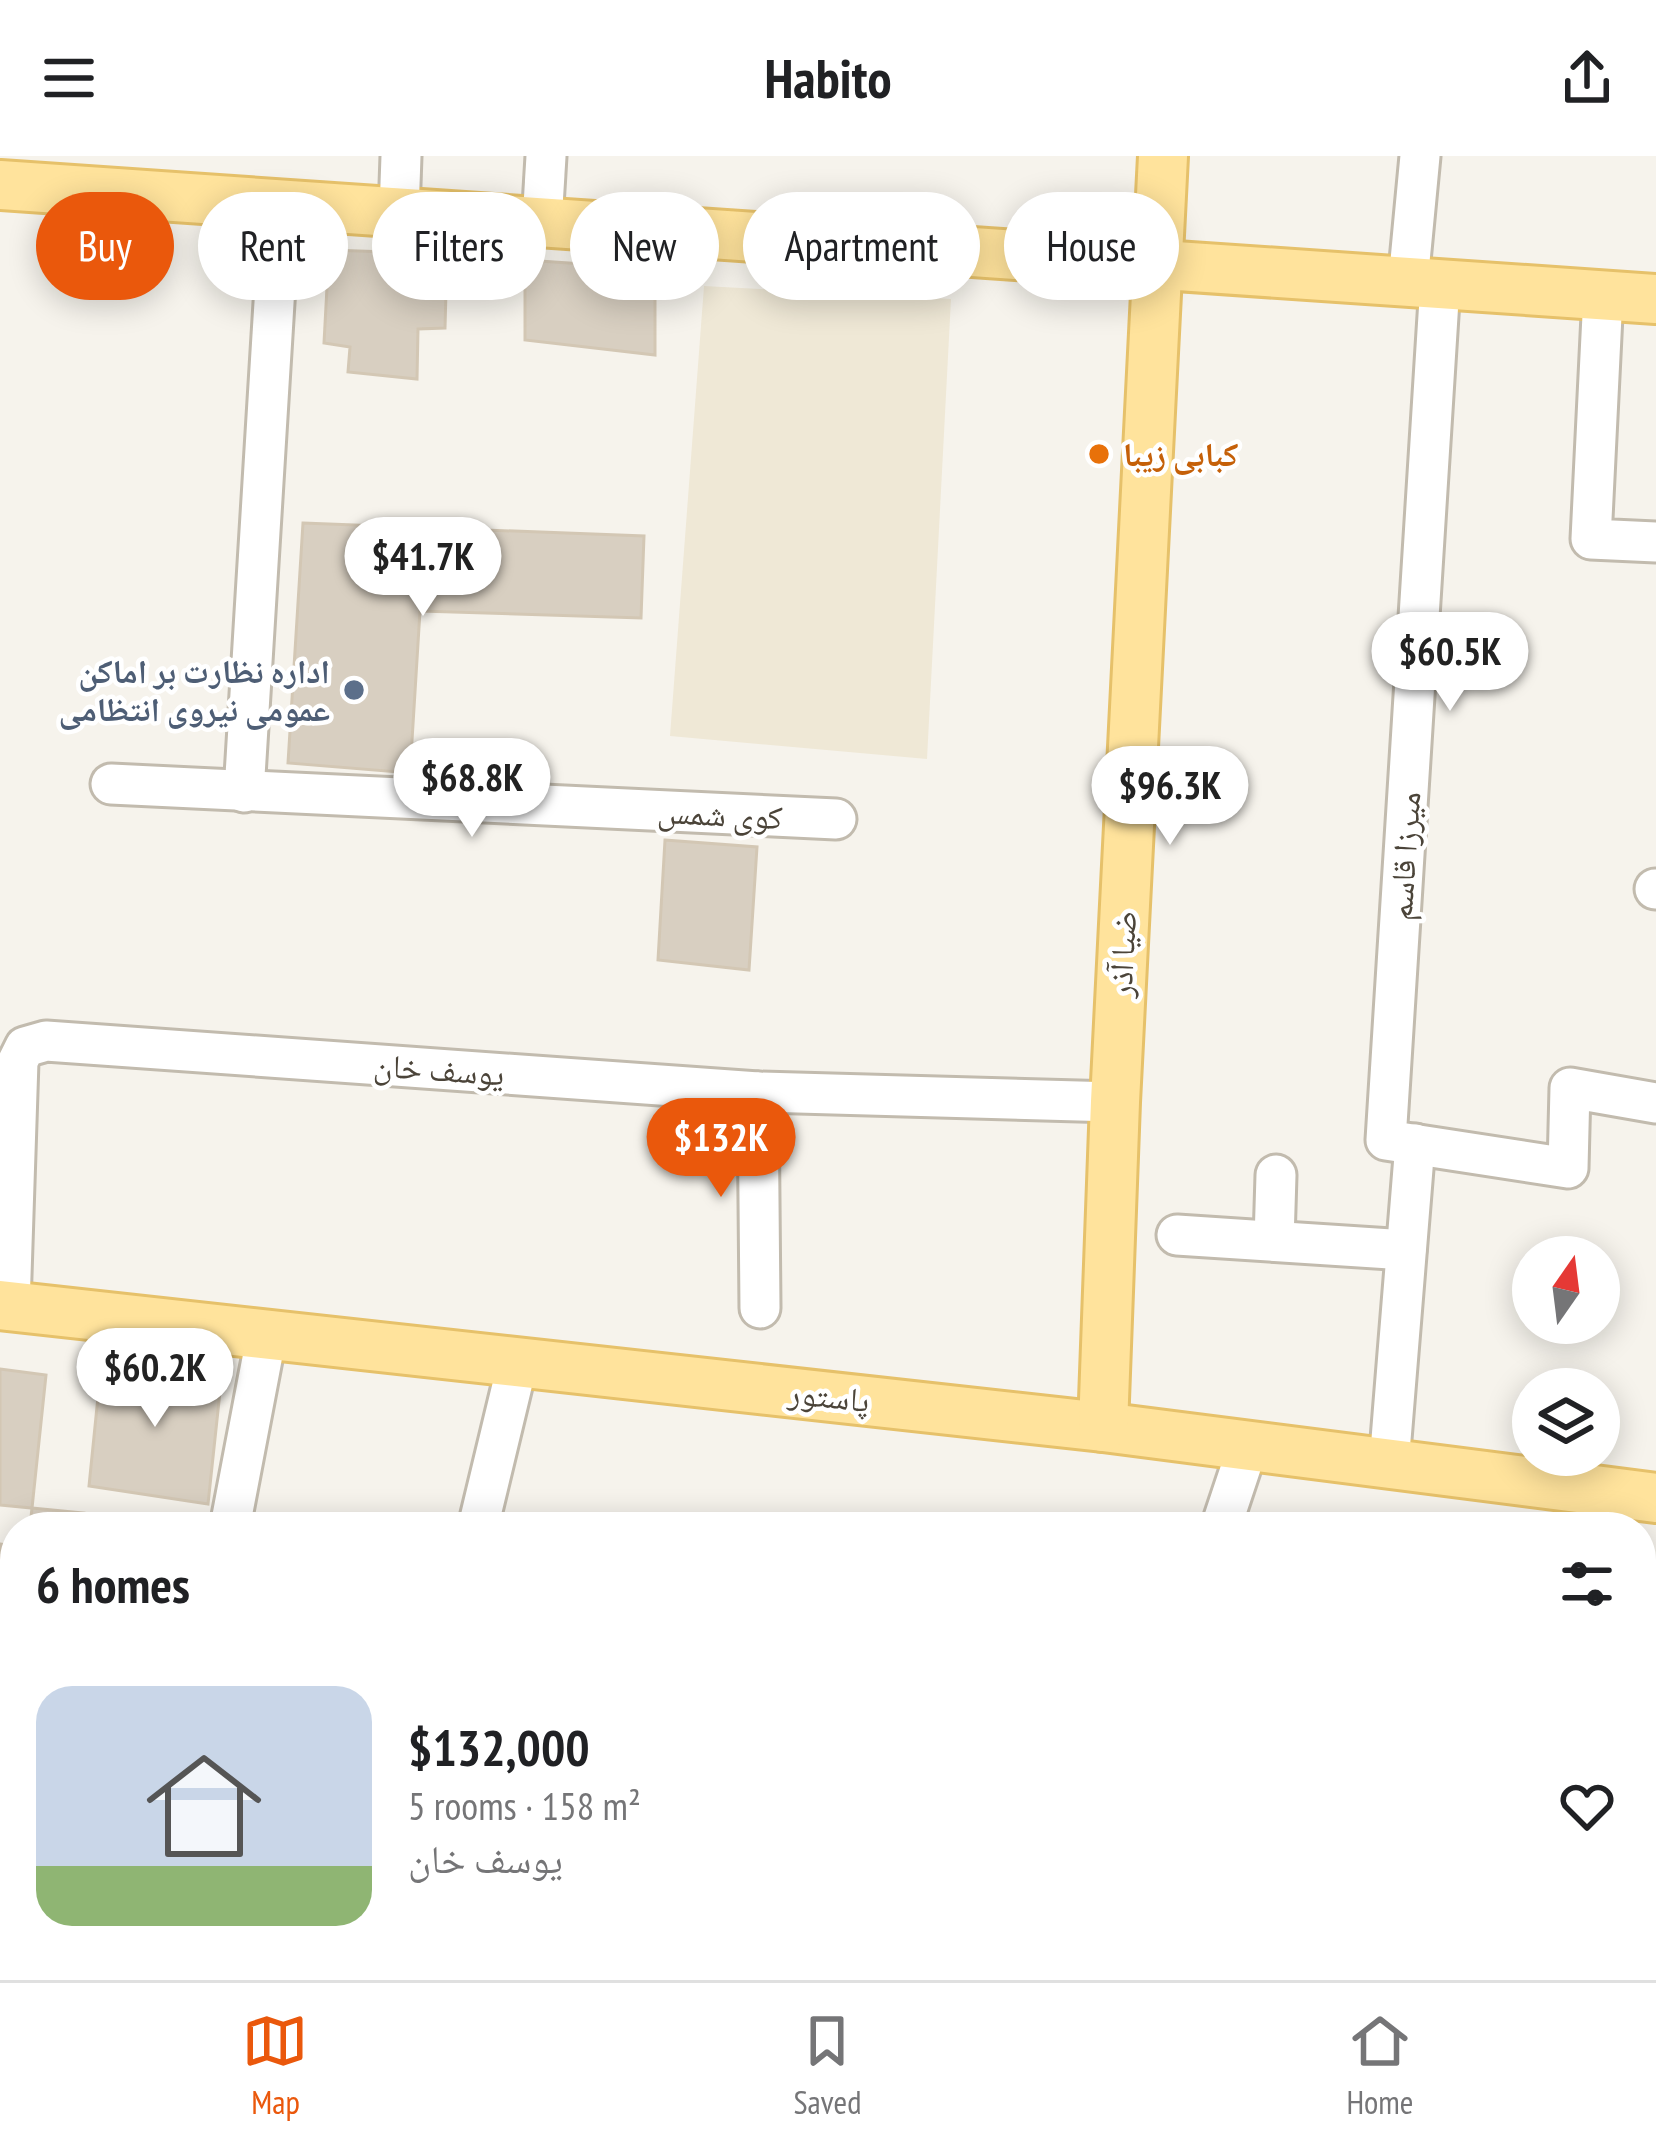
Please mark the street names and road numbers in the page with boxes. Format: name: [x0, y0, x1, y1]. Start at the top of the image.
street label: کوی شمس: [656, 789, 784, 838]
street label: میرزا قاسم: [1378, 790, 1431, 922]
street label: ضیا آذر: [1098, 909, 1145, 1000]
street label: یوسف خان: [372, 1042, 506, 1095]
street label: پاستور: [785, 1370, 872, 1421]

